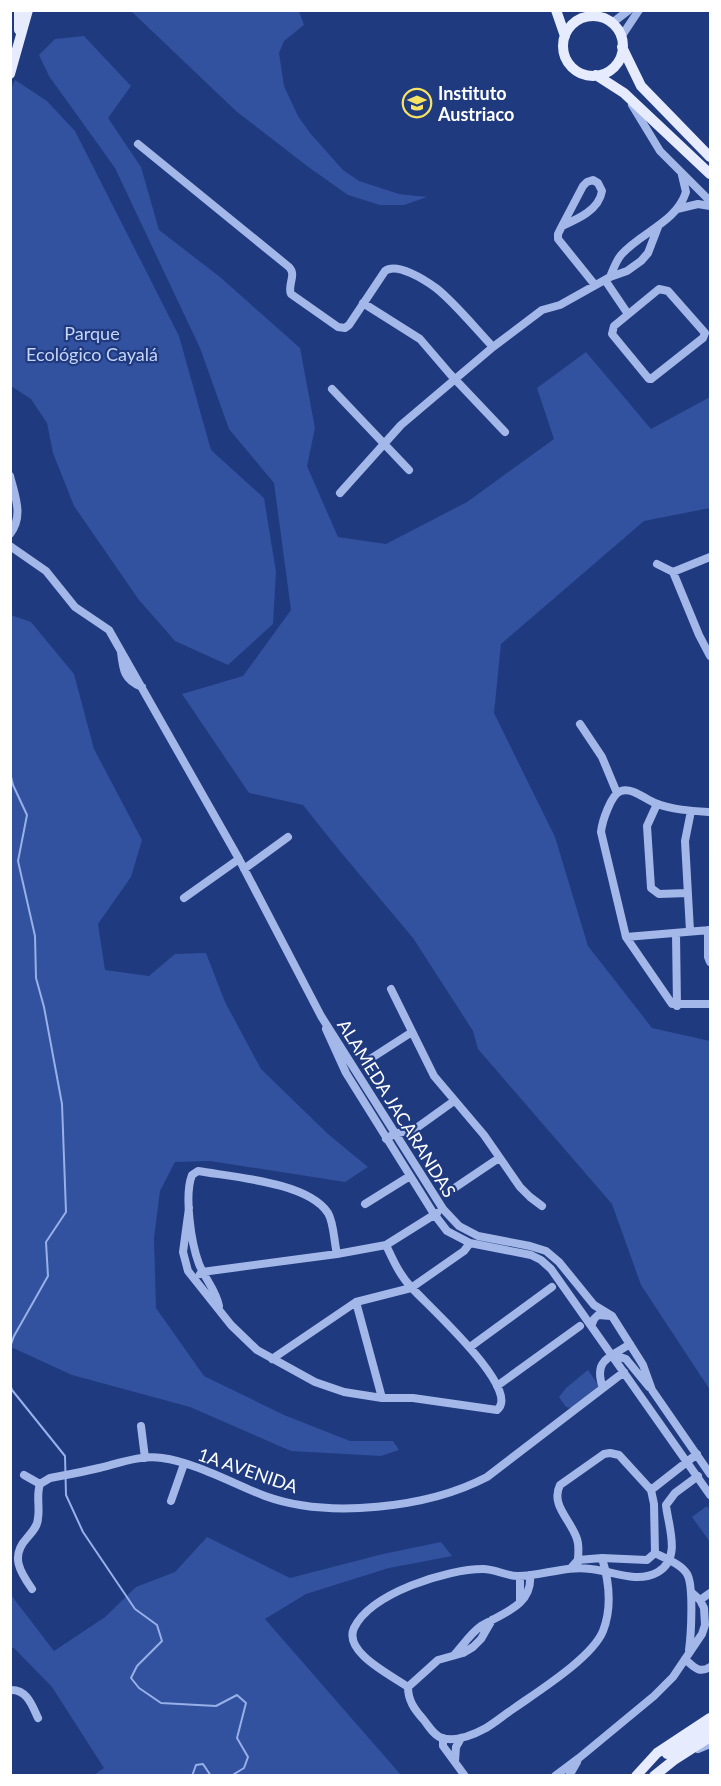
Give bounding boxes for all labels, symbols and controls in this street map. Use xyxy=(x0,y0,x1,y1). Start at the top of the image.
place label: Instituto Austriaco xyxy=(437,82,514,125)
school or university icon: Instituto Austriaco xyxy=(401,87,433,119)
park label: Parque Ecológico Cayalá xyxy=(26,322,158,365)
street label: ALAMEDA JACARANDAS xyxy=(333,1015,461,1201)
street label: 1A AVENIDA xyxy=(195,1443,302,1498)

